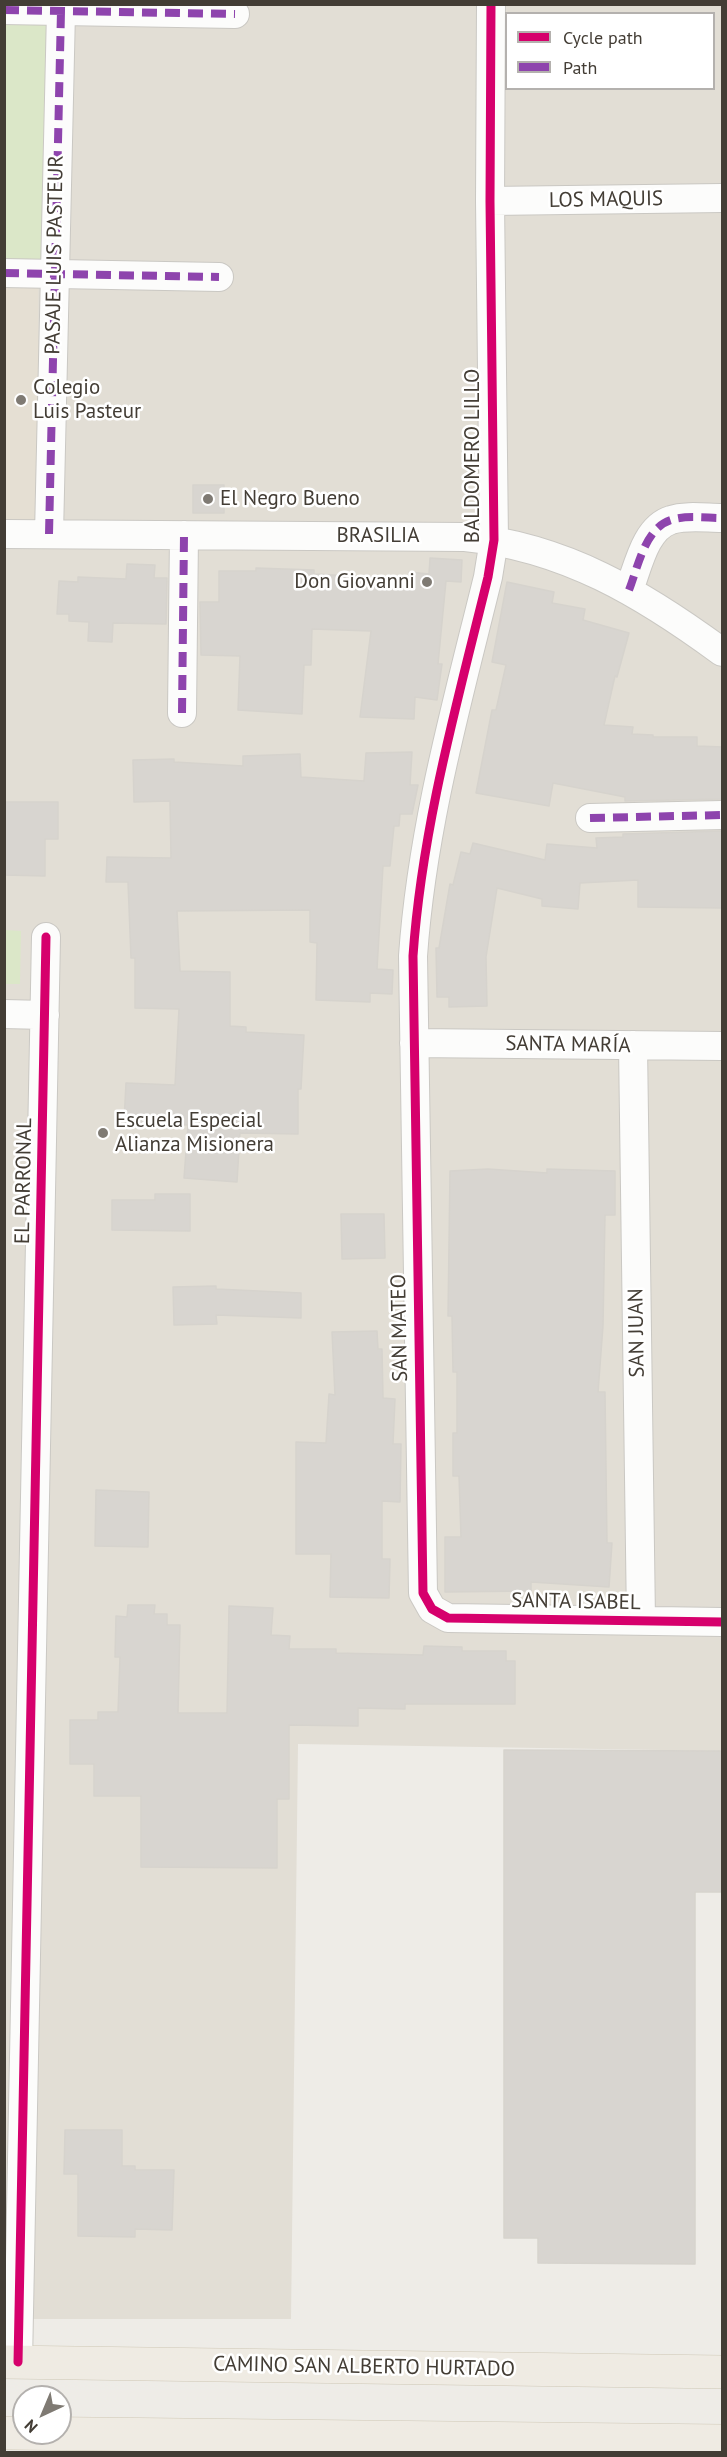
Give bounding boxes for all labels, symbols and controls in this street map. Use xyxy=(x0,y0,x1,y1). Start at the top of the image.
legend xyxy=(505,12,715,90)
text: Cycle path xyxy=(563,26,643,49)
text: Path xyxy=(563,56,597,79)
street label: PASAJE LUIS PASTEUR xyxy=(41,155,69,355)
street label: LOS MAQUIS xyxy=(549,186,663,214)
street label: BALDOMERO LILLO xyxy=(460,369,486,543)
place label: Colegio Luis Pasteur xyxy=(33,375,141,425)
marker: Colegio Luis Pasteur xyxy=(14,393,28,407)
place label: El Negro Bueno xyxy=(220,486,360,512)
marker: El Negro Bueno xyxy=(201,492,215,506)
street label: BRASILIA xyxy=(336,523,420,549)
place label: Don Giovanni xyxy=(294,569,415,595)
marker: Don Giovanni xyxy=(420,575,434,589)
street label: SANTA MARÍA xyxy=(505,1031,631,1059)
place label: Escuela Especial Alianza Misionera xyxy=(115,1108,274,1158)
street label: EL PARRONAL xyxy=(10,1118,38,1244)
marker: Escuela Especial Alianza Misionera xyxy=(96,1126,110,1140)
street label: SAN MATEO xyxy=(386,1274,414,1382)
street label: SAN JUAN xyxy=(624,1288,650,1378)
street label: SANTA ISABEL xyxy=(511,1588,641,1616)
street label: CAMINO SAN ALBERTO HURTADO xyxy=(213,2352,515,2382)
north arrow xyxy=(12,2385,72,2445)
text: N xyxy=(20,2416,42,2437)

